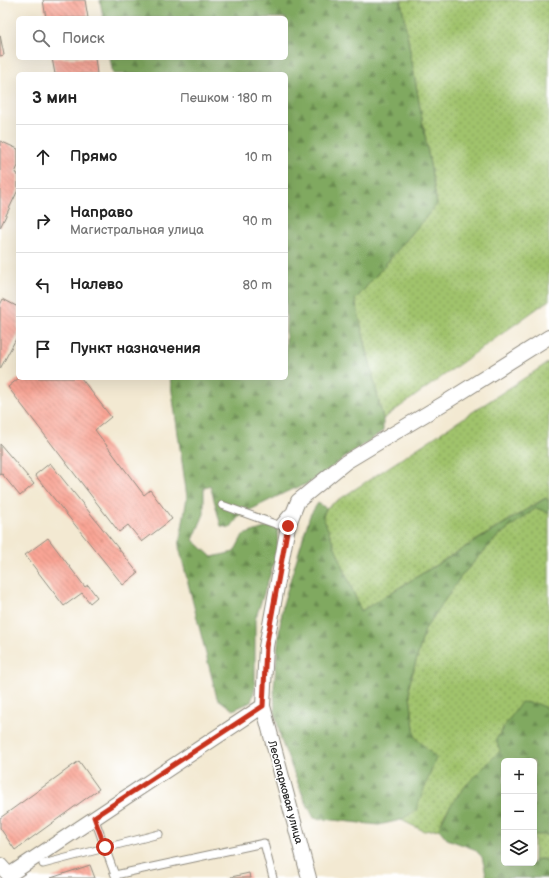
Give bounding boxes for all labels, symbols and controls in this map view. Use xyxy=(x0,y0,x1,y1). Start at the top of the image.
search box xyxy=(16,16,288,60)
icon: search xyxy=(30,27,52,49)
text: Поиск xyxy=(62,29,105,48)
text: 3 мин xyxy=(32,88,77,108)
text: Пешком · 180 m xyxy=(180,90,272,106)
icon: ahead xyxy=(32,146,54,168)
text: Прямо xyxy=(70,147,117,166)
text: 10 m xyxy=(245,149,272,165)
text: Направо xyxy=(70,203,133,222)
icon: right xyxy=(32,210,54,232)
text: 90 m xyxy=(243,213,272,229)
text: Магистральная улица xyxy=(70,222,204,238)
icon: left xyxy=(32,274,54,296)
text: Налево xyxy=(70,275,123,294)
text: 80 m xyxy=(243,277,272,293)
icon: arrive xyxy=(32,338,54,360)
text: Пункт назначения xyxy=(70,339,201,358)
route end xyxy=(279,517,297,535)
street label: Лесопарковая улица xyxy=(265,738,306,846)
map controls xyxy=(501,758,537,866)
button: + xyxy=(501,758,537,794)
button: − xyxy=(501,794,537,830)
button: layers xyxy=(501,830,537,866)
route start xyxy=(96,838,114,856)

